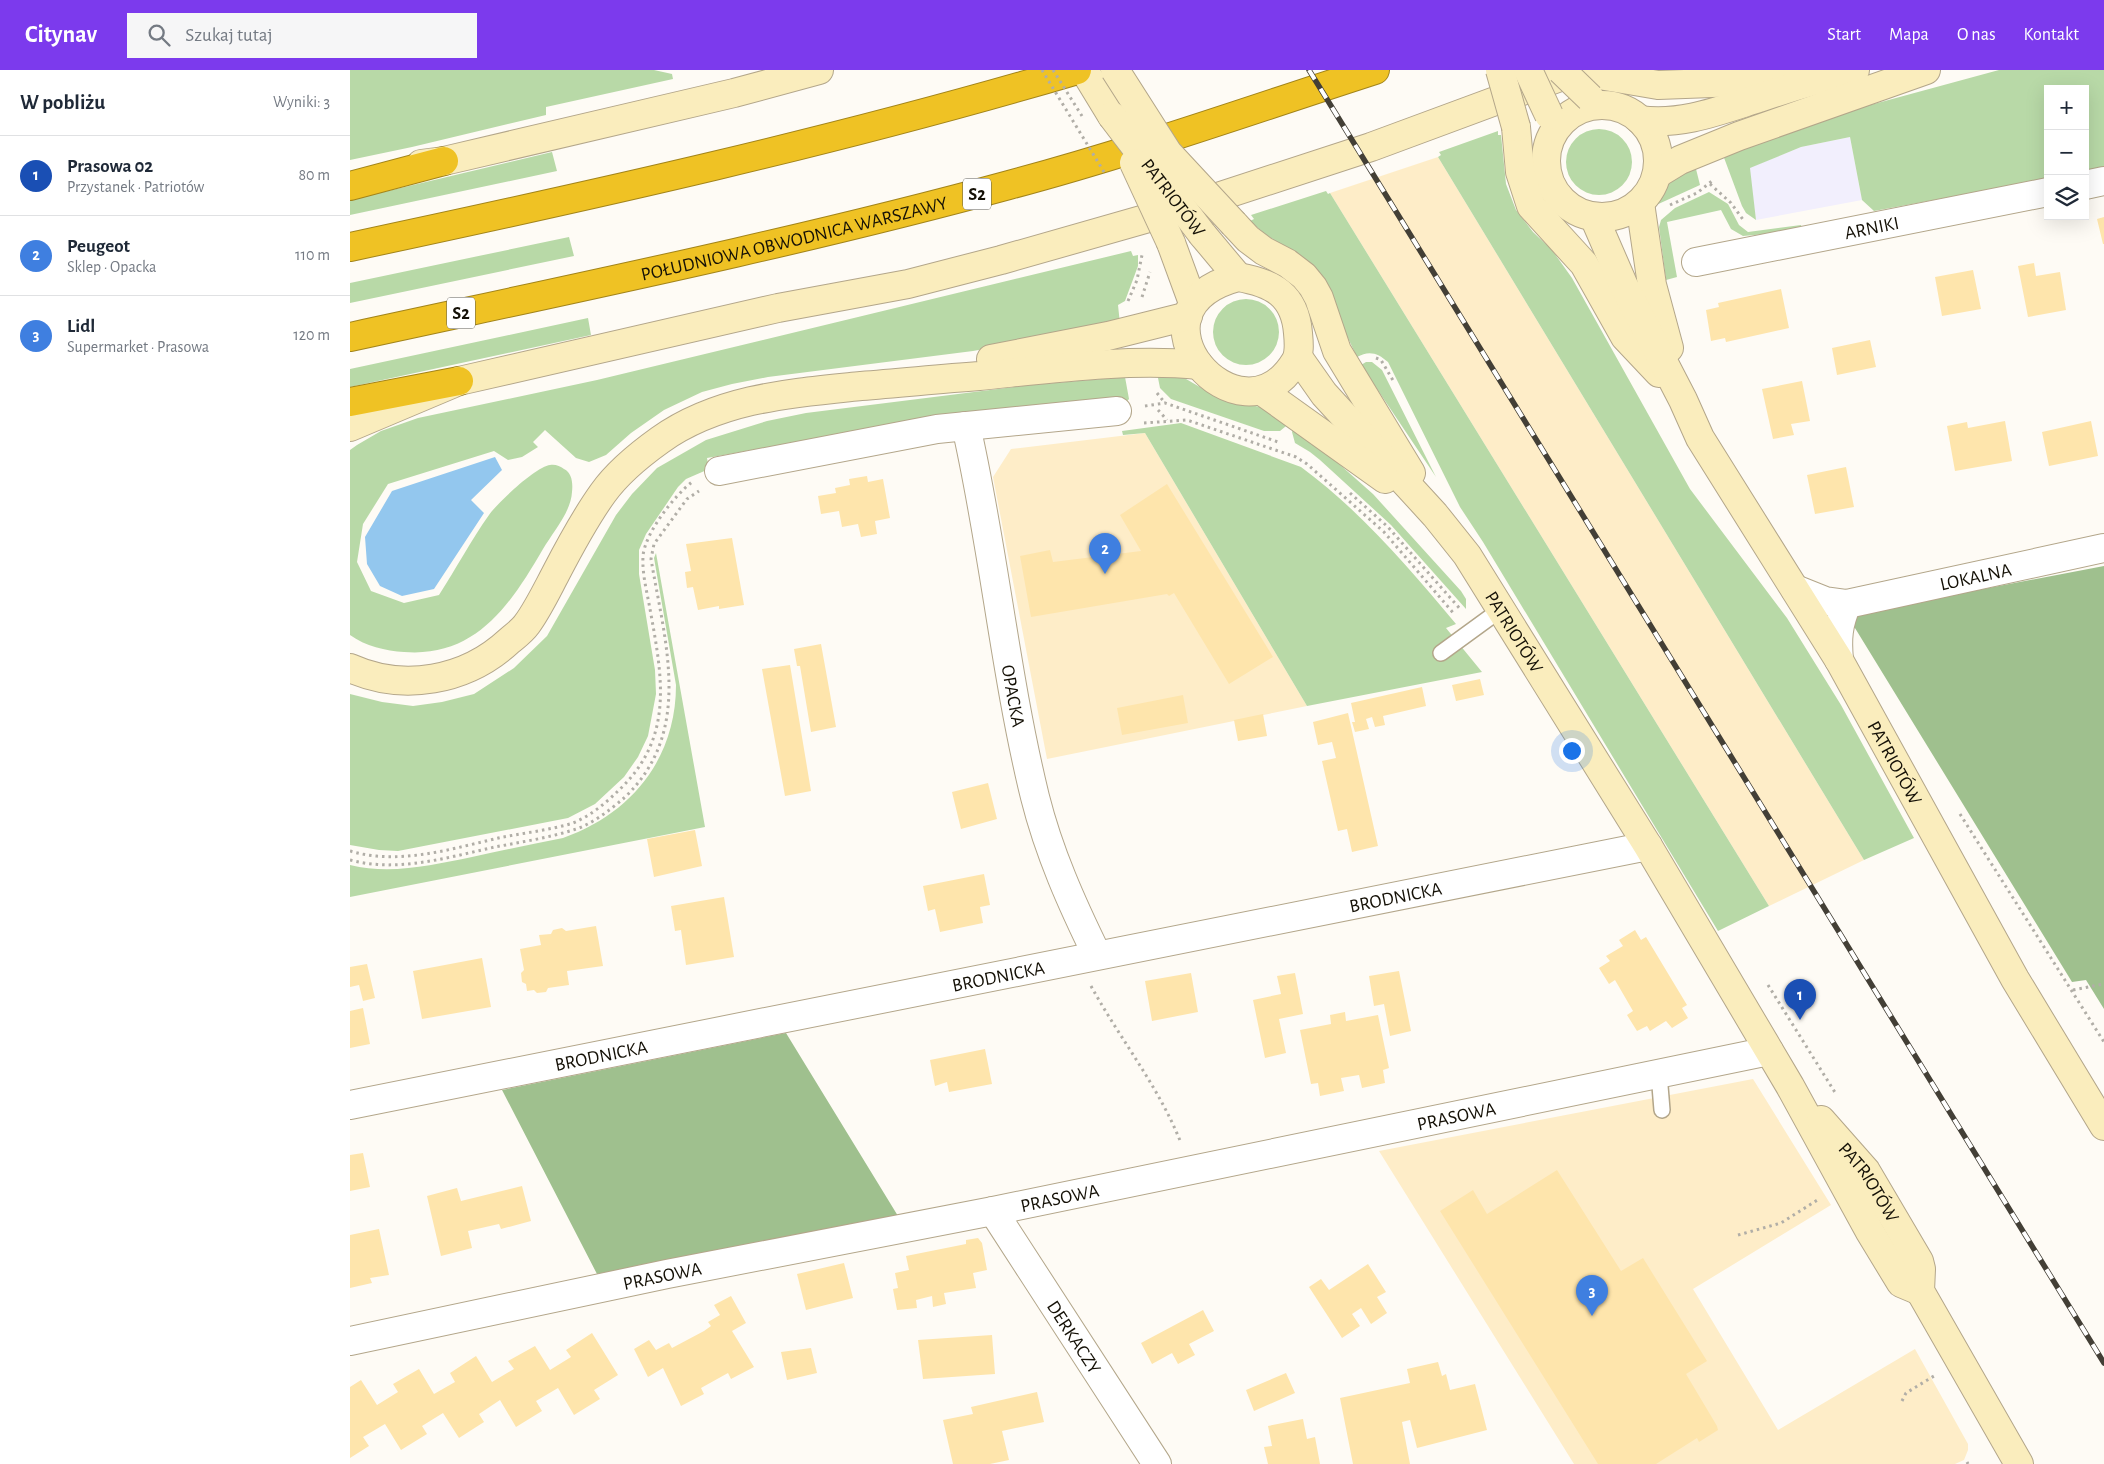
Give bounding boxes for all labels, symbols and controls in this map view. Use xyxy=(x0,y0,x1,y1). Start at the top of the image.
search box xyxy=(127,13,477,58)
icon: search xyxy=(145,21,173,49)
text: Citynav xyxy=(25,23,97,47)
text: Szukaj tutaj xyxy=(185,26,273,45)
text: Start xyxy=(1827,26,1861,44)
text: Mapa xyxy=(1889,26,1929,44)
text: O nas xyxy=(1957,26,1996,44)
text: Kontakt xyxy=(2024,26,2079,44)
map controls xyxy=(2044,85,2089,220)
button: + xyxy=(2044,85,2089,130)
text: W pobliżu xyxy=(20,92,105,113)
text: Wyniki: 3 xyxy=(273,94,330,110)
button: − xyxy=(2044,130,2089,175)
street label: PATRIOTÓW xyxy=(1137,156,1208,240)
text: Prasowa 02 xyxy=(67,157,153,176)
text: 1 xyxy=(33,167,39,183)
text: 80 m xyxy=(299,167,330,183)
button: layers xyxy=(2044,175,2089,220)
road number: S2 xyxy=(963,178,991,210)
text: Przystanek · Patriotów xyxy=(67,179,204,195)
street label: POŁUDNIOWA OBWODNICA WARSZAWY xyxy=(639,194,950,285)
street label: ARNIKI xyxy=(1843,214,1901,243)
text: Peugeot xyxy=(67,237,130,256)
text: 2 xyxy=(32,247,40,263)
text: 110 m xyxy=(295,247,330,263)
text: Sklep · Opacka xyxy=(67,259,156,275)
road number: S2 xyxy=(447,298,475,328)
text: Lidl xyxy=(67,317,95,336)
text: 3 xyxy=(33,327,39,343)
text: 120 m xyxy=(293,327,330,343)
text: Supermarket · Prasowa xyxy=(67,339,209,355)
pin: 2 xyxy=(1089,533,1121,574)
street label: LOKALNA xyxy=(1938,560,2013,594)
street label: PATRIOTÓW xyxy=(1481,588,1546,677)
street label: OPACKA xyxy=(998,663,1027,729)
street label: PATRIOTÓW xyxy=(1864,718,1925,808)
your location xyxy=(1559,738,1585,764)
street label: BRODNICKA xyxy=(1348,879,1444,916)
street label: BRODNICKA xyxy=(951,959,1046,996)
pin: 1 xyxy=(1784,979,1816,1020)
street label: BRODNICKA xyxy=(553,1038,649,1075)
street label: PRASOWA xyxy=(1416,1100,1497,1134)
street label: PATRIOTÓW xyxy=(1835,1139,1902,1226)
street label: PRASOWA xyxy=(1019,1181,1101,1216)
street label: PRASOWA xyxy=(621,1260,703,1294)
pin: 3 xyxy=(1576,1275,1608,1316)
street label: DERKACZY xyxy=(1043,1298,1104,1378)

